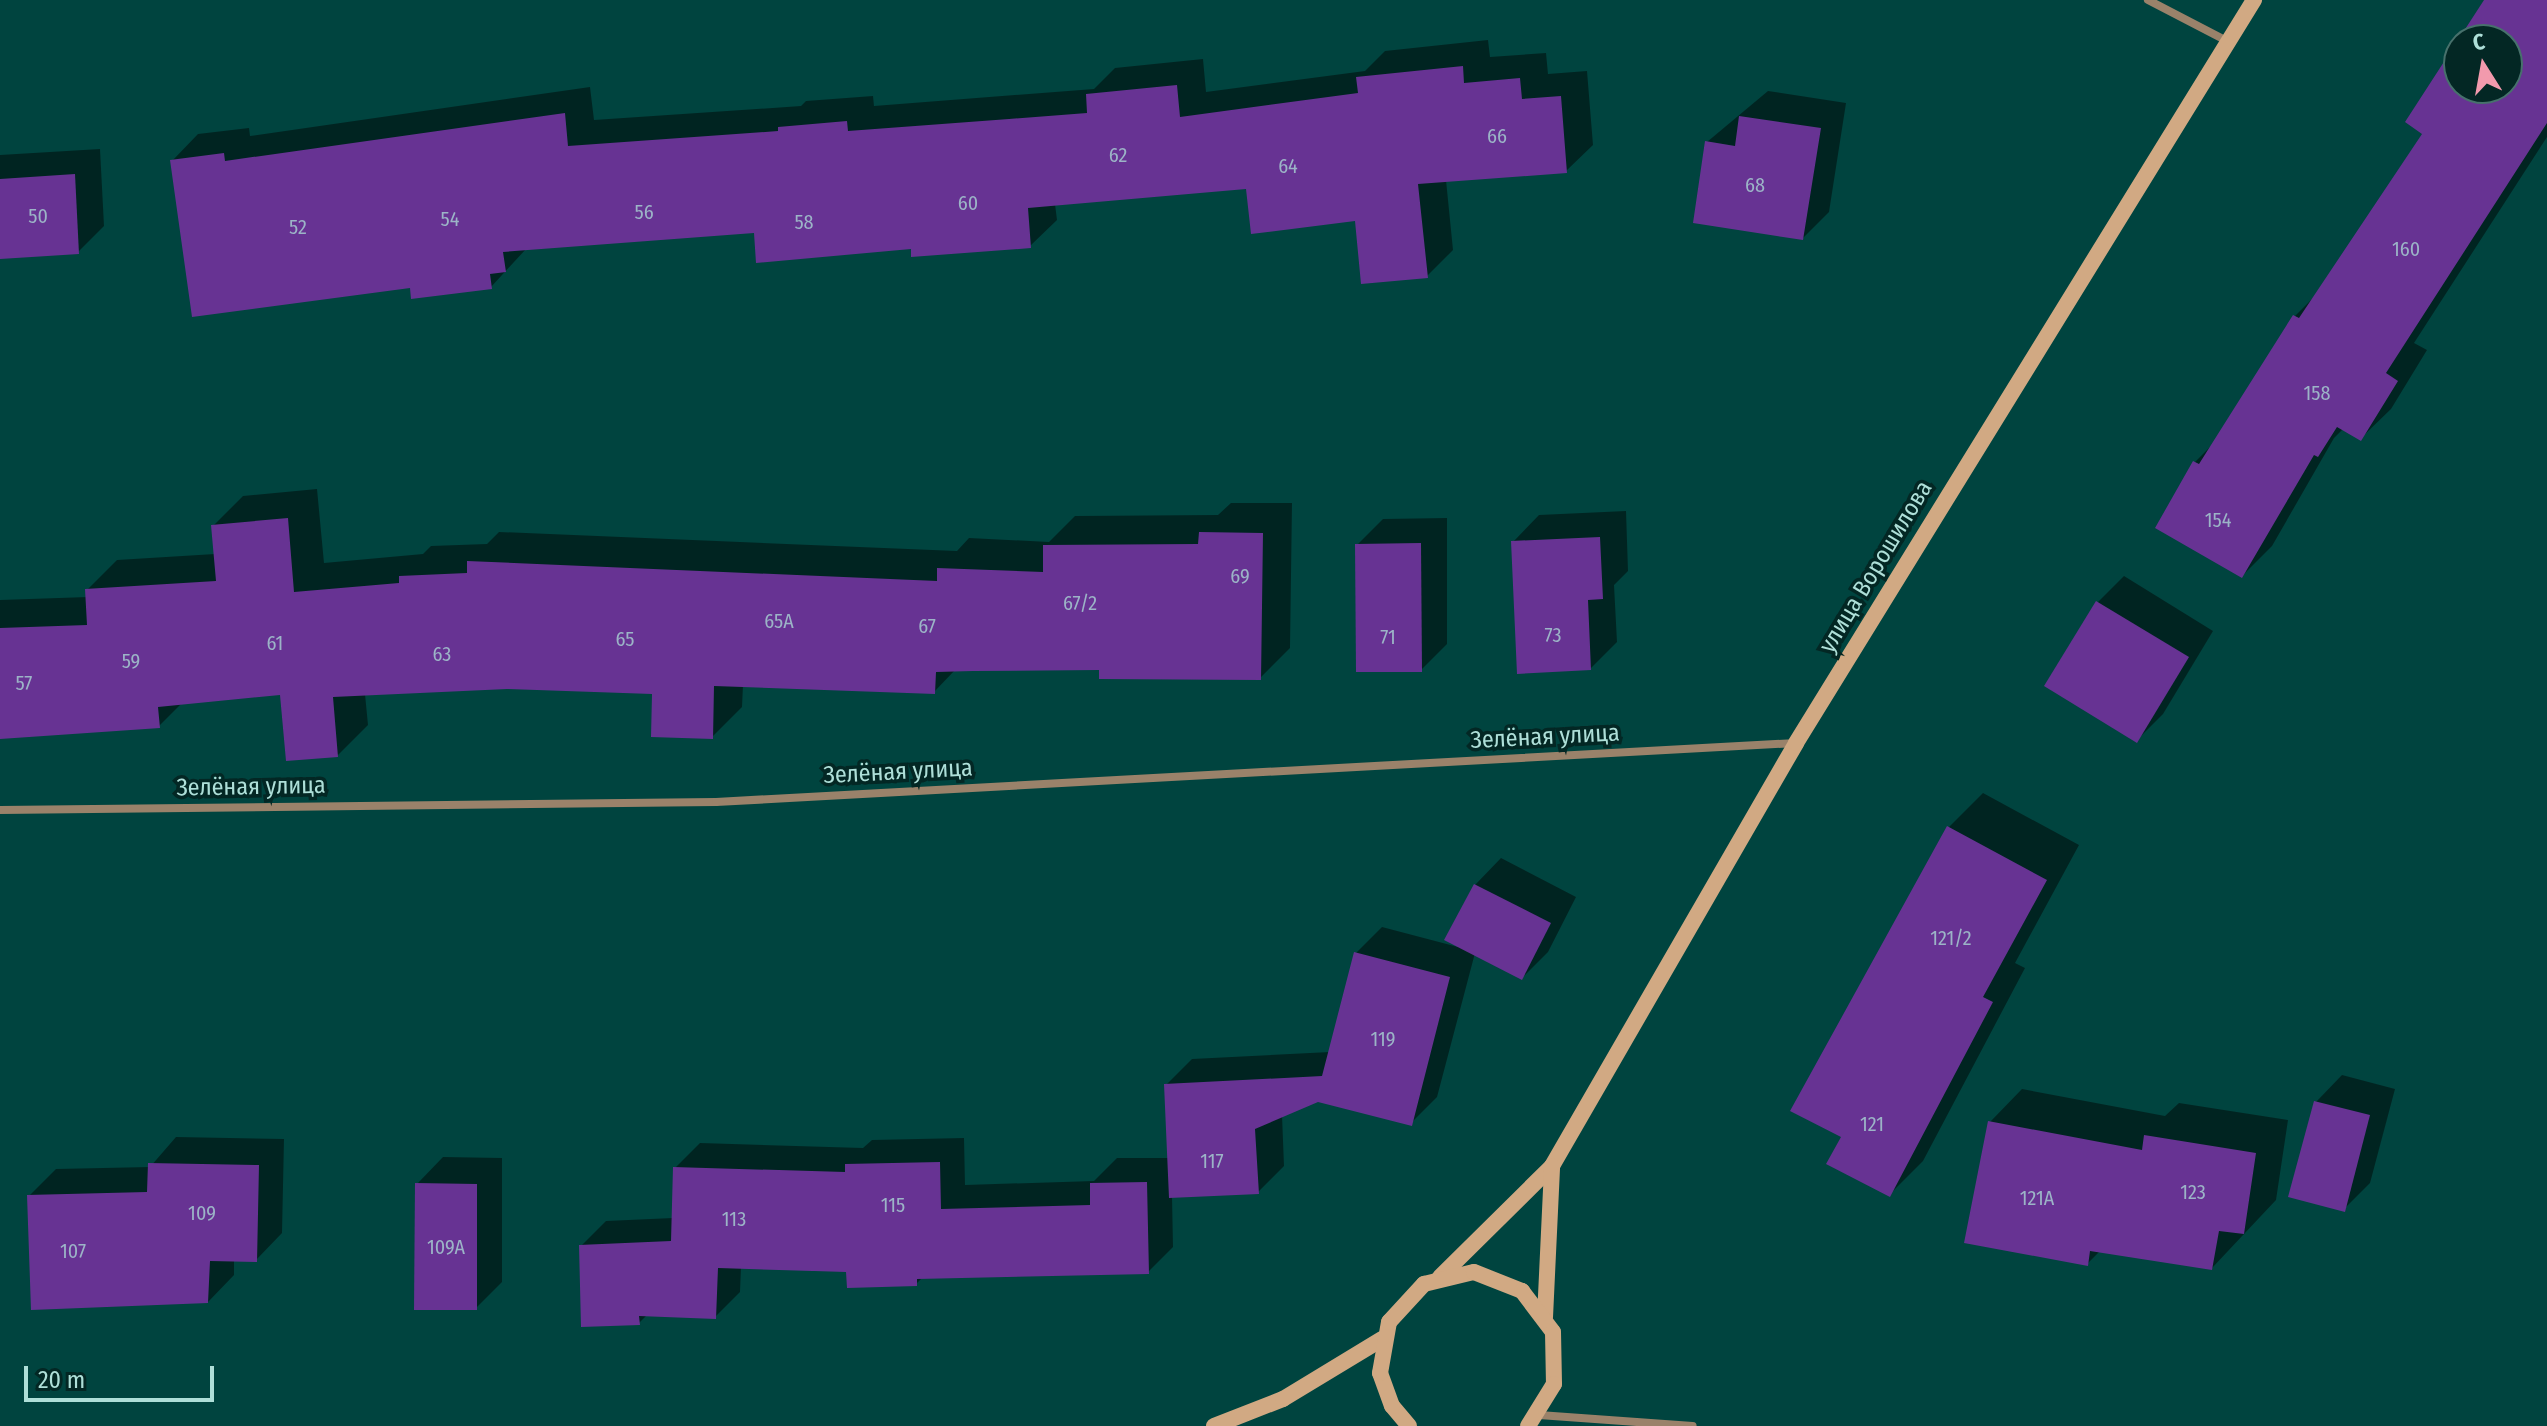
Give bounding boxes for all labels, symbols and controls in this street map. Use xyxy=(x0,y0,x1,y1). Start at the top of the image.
north arrow xyxy=(2443,24,2523,104)
text: С xyxy=(2470,28,2487,56)
house number: 66 xyxy=(1487,124,1507,148)
house number: 62 xyxy=(1109,143,1127,167)
house number: 64 xyxy=(1278,154,1298,178)
house number: 68 xyxy=(1745,173,1765,197)
house number: 60 xyxy=(958,191,978,215)
house number: 56 xyxy=(634,200,654,224)
house number: 50 xyxy=(28,204,48,228)
house number: 54 xyxy=(441,207,459,231)
house number: 58 xyxy=(794,210,814,234)
house number: 52 xyxy=(289,215,307,239)
house number: 160 xyxy=(2392,237,2420,261)
house number: 158 xyxy=(2304,381,2330,405)
street label: улица Ворошилова xyxy=(1813,476,1939,658)
house number: 154 xyxy=(2205,508,2231,532)
house number: 69 xyxy=(1230,564,1250,588)
house number: 67/2 xyxy=(1063,591,1097,615)
house number: 65А xyxy=(764,609,794,633)
house number: 67 xyxy=(918,614,936,638)
house number: 73 xyxy=(1545,623,1561,647)
house number: 71 xyxy=(1380,625,1396,649)
house number: 65 xyxy=(616,627,634,651)
house number: 61 xyxy=(267,631,283,655)
house number: 63 xyxy=(433,642,451,666)
house number: 59 xyxy=(122,649,140,673)
house number: 57 xyxy=(16,671,32,695)
street label: Зелёная улица xyxy=(1470,719,1620,755)
street label: Зелёная улица xyxy=(823,754,973,790)
street label: Зелёная улица xyxy=(176,771,326,803)
house number: 121/2 xyxy=(1930,926,1972,950)
house number: 119 xyxy=(1370,1027,1396,1051)
house number: 121 xyxy=(1860,1112,1884,1136)
house number: 117 xyxy=(1200,1149,1224,1173)
house number: 123 xyxy=(2180,1180,2206,1204)
house number: 121А xyxy=(2020,1186,2054,1210)
house number: 115 xyxy=(881,1193,905,1217)
house number: 109 xyxy=(188,1201,216,1225)
house number: 113 xyxy=(722,1207,746,1231)
house number: 109А xyxy=(427,1235,465,1259)
house number: 107 xyxy=(60,1239,86,1263)
scale bar xyxy=(28,1350,218,1400)
text: 20 m xyxy=(38,1366,85,1394)

